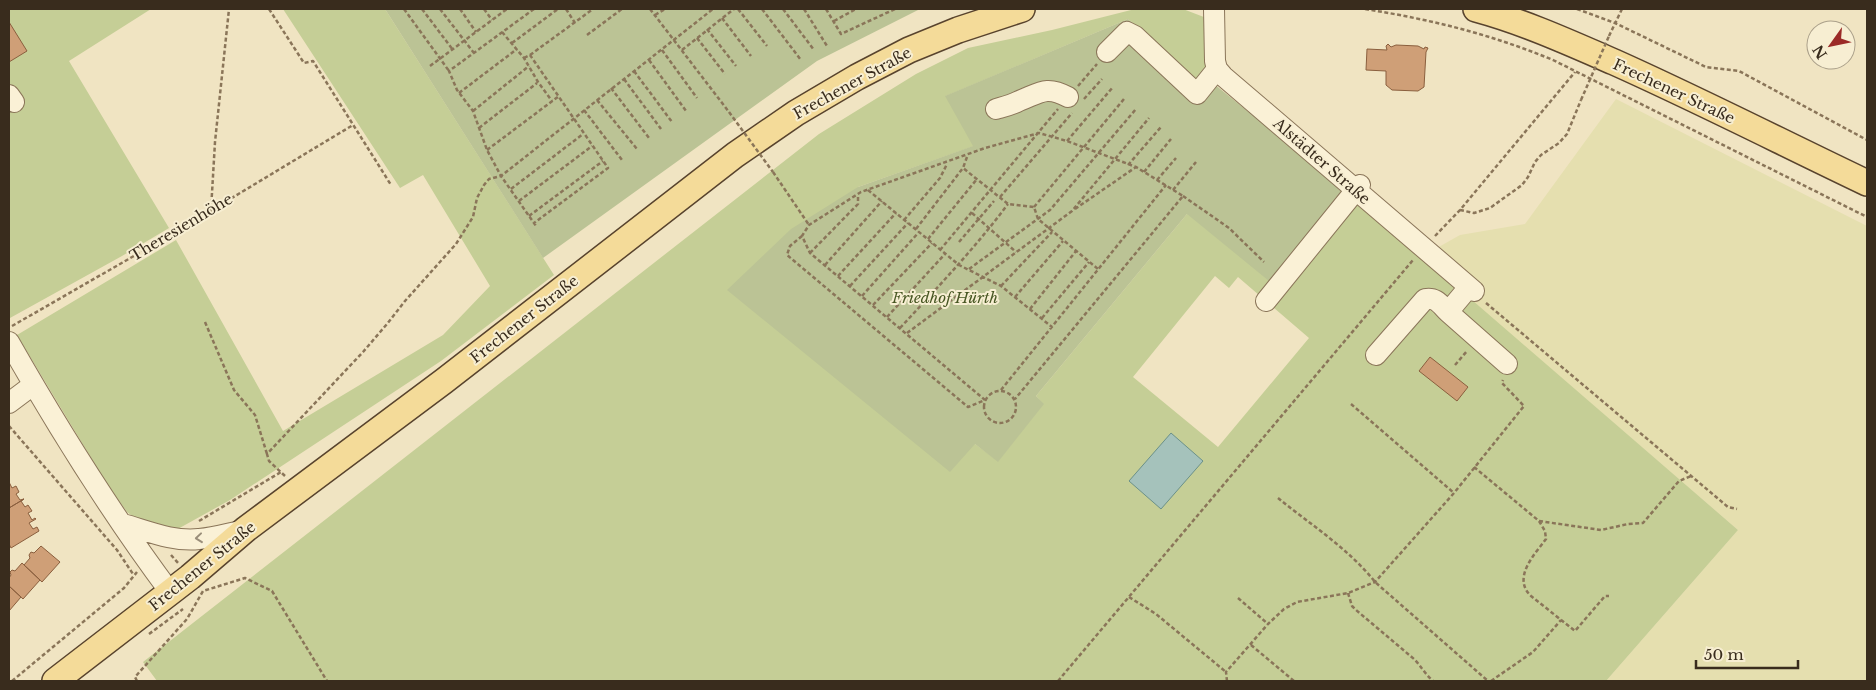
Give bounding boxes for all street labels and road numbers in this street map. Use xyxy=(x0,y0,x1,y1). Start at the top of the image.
street label: Frechener Straße xyxy=(790,43,914,123)
street label: Frechener Straße xyxy=(1610,54,1738,128)
street label: Alstädter Straße xyxy=(1269,113,1374,208)
street label: Theresienhöhe xyxy=(126,189,236,265)
street label: Frechener Straße xyxy=(466,271,582,367)
street label: Frechener Straße xyxy=(145,517,259,615)

